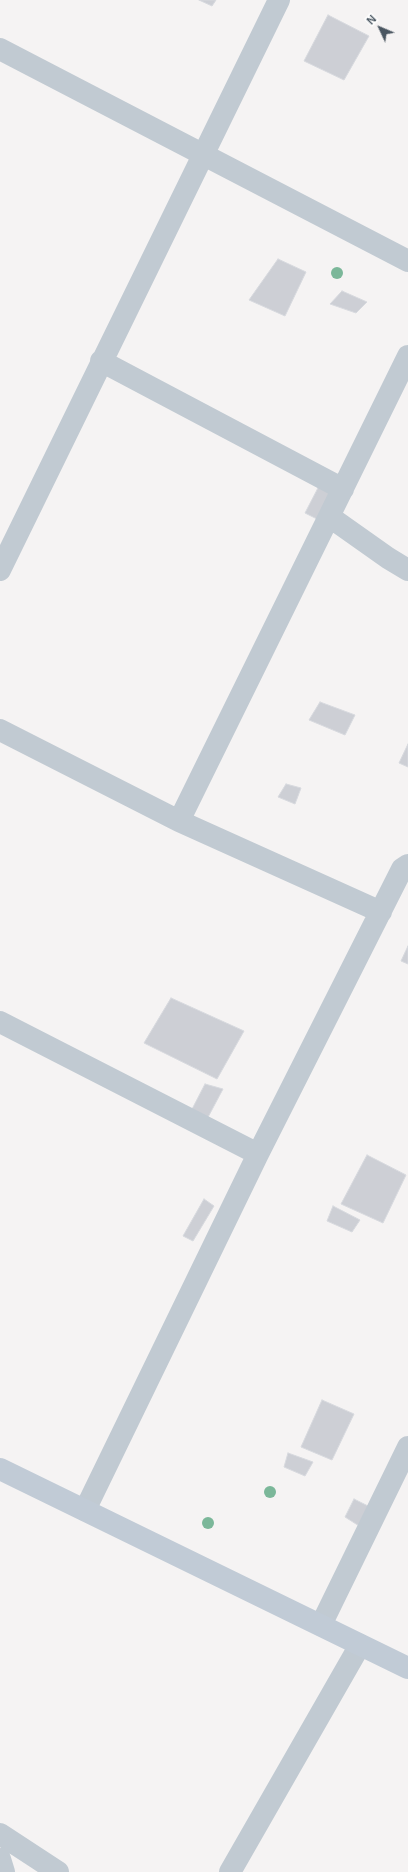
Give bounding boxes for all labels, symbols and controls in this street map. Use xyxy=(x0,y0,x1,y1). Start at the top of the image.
north arrow xyxy=(360,8,400,48)
text: N xyxy=(364,13,378,27)

